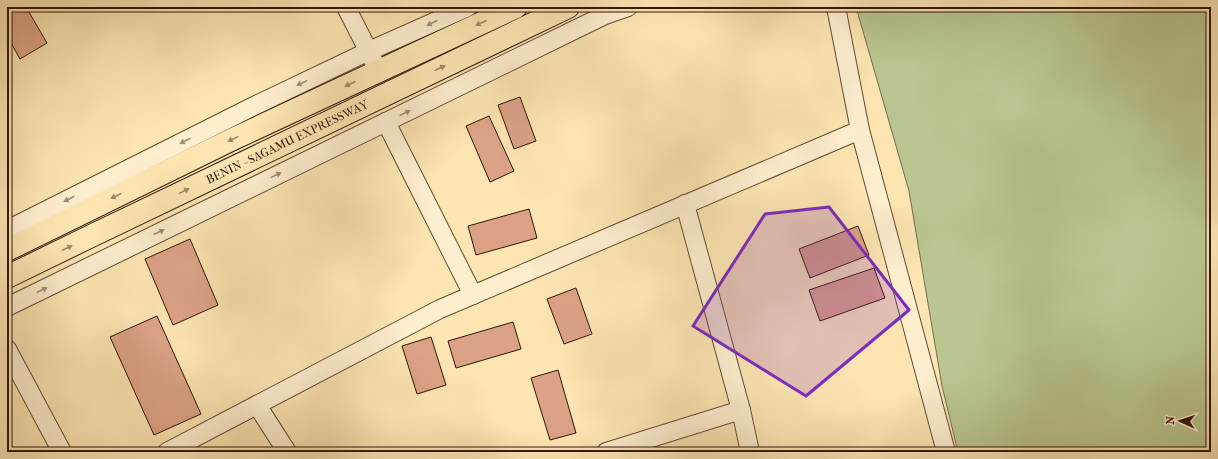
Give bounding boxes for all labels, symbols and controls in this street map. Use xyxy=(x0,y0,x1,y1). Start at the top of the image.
one-way arrow xyxy=(427,20,438,26)
one-way arrow xyxy=(475,20,487,26)
one-way arrow xyxy=(434,65,446,71)
one-way arrow xyxy=(296,80,307,86)
one-way arrow xyxy=(345,81,356,87)
street label: BENIN - SAGAMU EXPRESSWAY xyxy=(204,97,371,187)
one-way arrow xyxy=(399,109,411,116)
one-way arrow xyxy=(227,136,238,142)
one-way arrow xyxy=(179,138,191,144)
one-way arrow xyxy=(270,172,281,178)
one-way arrow xyxy=(178,188,190,194)
one-way arrow xyxy=(110,193,122,200)
one-way arrow xyxy=(63,196,75,202)
one-way arrow xyxy=(153,229,164,235)
one-way arrow xyxy=(61,244,73,251)
one-way arrow xyxy=(36,287,48,293)
north arrow xyxy=(1160,401,1200,441)
text: N xyxy=(1164,415,1177,425)

